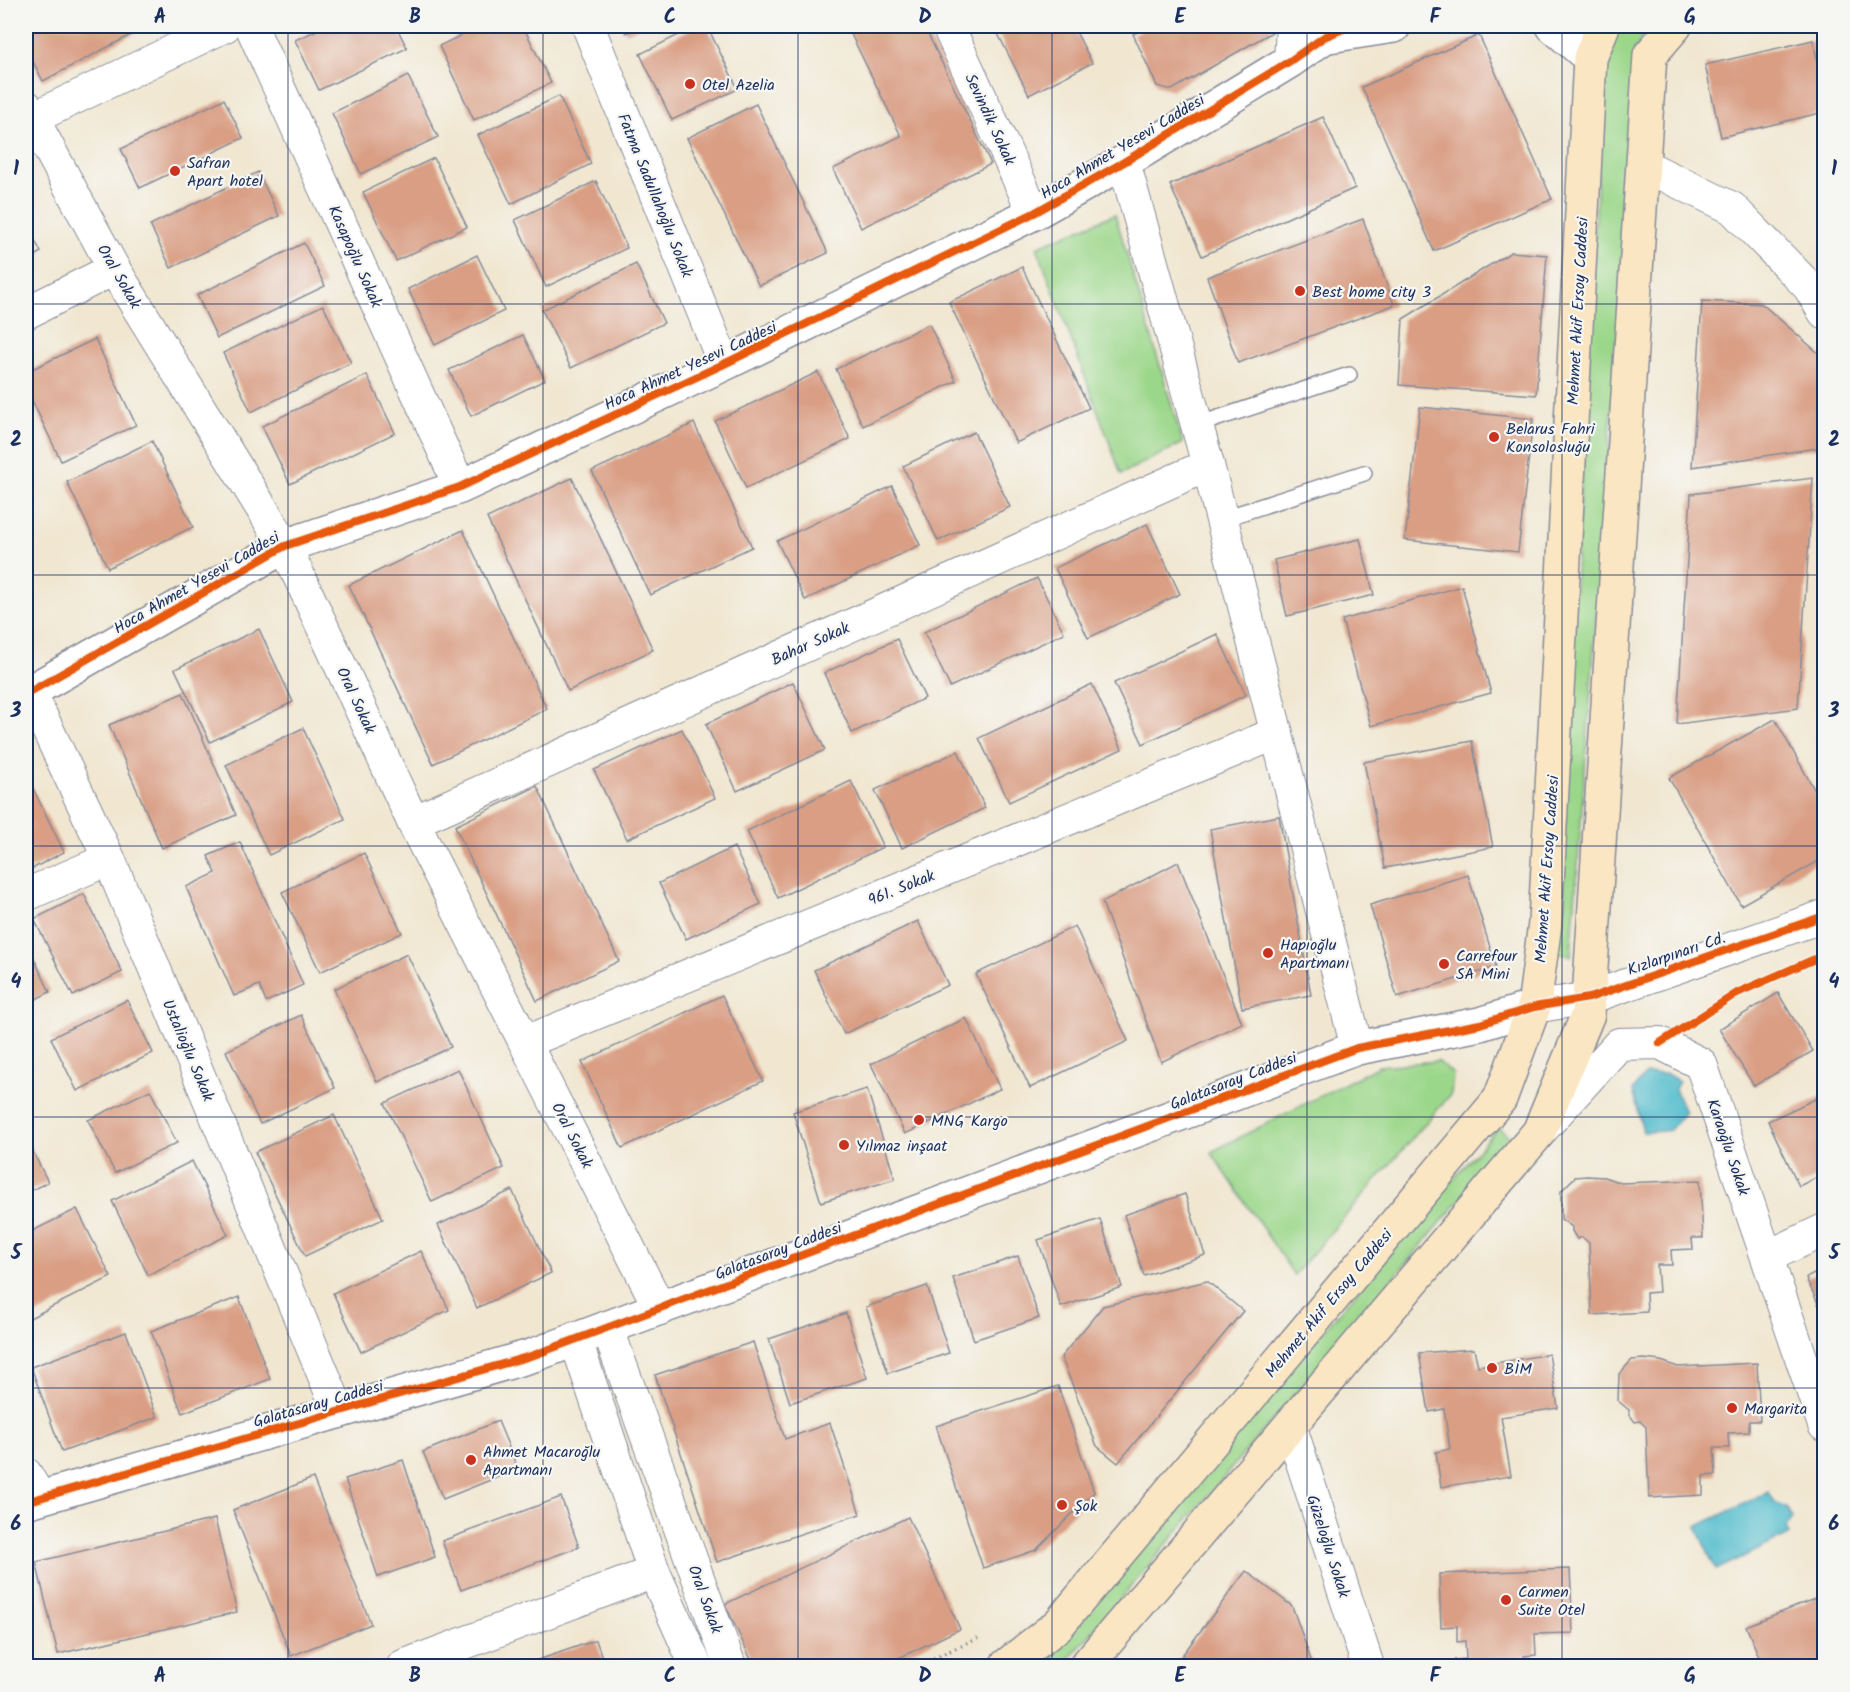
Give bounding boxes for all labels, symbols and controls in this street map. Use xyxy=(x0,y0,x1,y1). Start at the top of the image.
text: A xyxy=(154,2,166,34)
text: B xyxy=(409,2,421,34)
text: C xyxy=(664,2,676,34)
text: D xyxy=(918,2,932,34)
text: E xyxy=(1174,2,1186,34)
text: F xyxy=(1430,2,1442,34)
text: G xyxy=(1684,2,1696,34)
street label: Sevindik Sokak xyxy=(957,70,1022,170)
place label: Otel Azelia xyxy=(702,73,775,98)
marker: Otel Azelia xyxy=(683,77,697,91)
street label: Hoca Ahmet Yesevi Caddesi xyxy=(1036,88,1211,206)
street label: Fatma Sadullahoğlu Sokak xyxy=(610,110,699,282)
place label: Safran Apart hotel xyxy=(187,151,263,194)
text: 1 xyxy=(13,154,19,186)
text: 1 xyxy=(1831,154,1837,186)
marker: Safran Apart hotel xyxy=(168,164,182,178)
street label: Kasapoğlu Sokak xyxy=(321,201,389,312)
street label: Mehmet Akif Ersoy Caddesi xyxy=(1561,215,1596,406)
street label: Oral Sokak xyxy=(90,240,148,314)
place label: Best home city 3 xyxy=(1312,280,1431,305)
marker: Best home city 3 xyxy=(1293,284,1307,298)
street label: Hoca Ahmet Yesevi Caddesi xyxy=(600,315,782,417)
place label: Belarus Fahri Konsolosluğu xyxy=(1506,417,1596,460)
text: 2 xyxy=(10,425,22,457)
text: 2 xyxy=(1828,425,1840,457)
marker: Belarus Fahri Konsolosluğu xyxy=(1487,430,1501,444)
street label: Hoca Ahmet Yesevi Caddesi xyxy=(109,525,285,641)
street label: Bahar Sokak xyxy=(767,616,854,673)
street label: Oral Sokak xyxy=(329,663,382,739)
text: 3 xyxy=(10,696,22,728)
text: 3 xyxy=(1828,696,1840,728)
street label: Mehmet Akif Ersoy Caddesi xyxy=(1528,773,1567,964)
street label: 961. Sokak xyxy=(864,863,939,913)
street label: Kızlarpınarı Cd. xyxy=(1624,926,1729,983)
place label: Hapıoğlu Apartmanı xyxy=(1280,933,1349,976)
place label: Carrefour SA Mini xyxy=(1456,944,1519,987)
marker: Hapıoğlu Apartmanı xyxy=(1261,946,1275,960)
marker: Carrefour SA Mini xyxy=(1437,957,1451,971)
text: 4 xyxy=(11,967,22,999)
text: 4 xyxy=(1829,967,1840,999)
street label: Ustalioğlu Sokak xyxy=(155,996,221,1106)
street label: Galatasaray Caddesi xyxy=(1166,1045,1302,1117)
street label: Karaoğlu Sokak xyxy=(1699,1096,1756,1200)
street label: Oral Sokak xyxy=(544,1098,599,1174)
place label: MNG Kargo xyxy=(931,1109,1008,1134)
marker: MNG Kargo xyxy=(912,1113,926,1127)
place label: Yılmaz inşaat xyxy=(856,1134,948,1159)
marker: Yılmaz inşaat xyxy=(837,1138,851,1152)
street label: Galatasaray Caddesi xyxy=(711,1215,847,1287)
street label: Mehmet Akif Ersoy Caddesi xyxy=(1259,1223,1400,1384)
text: 5 xyxy=(10,1238,23,1270)
text: 5 xyxy=(1828,1238,1841,1270)
place label: BİM xyxy=(1504,1357,1532,1382)
marker: BİM xyxy=(1485,1361,1499,1375)
street label: Galatasaray Caddesi xyxy=(250,1374,388,1435)
place label: Margarita xyxy=(1744,1397,1807,1422)
marker: Margarita xyxy=(1725,1401,1739,1415)
place label: Ahmet Macaroğlu Apartmanı xyxy=(483,1440,601,1483)
marker: Ahmet Macaroğlu Apartmanı xyxy=(464,1453,478,1467)
street label: Güzeloğlu Sokak xyxy=(1299,1492,1356,1602)
place label: Şok xyxy=(1074,1494,1098,1519)
marker: Şok xyxy=(1055,1498,1069,1512)
text: 6 xyxy=(11,1509,22,1541)
text: 6 xyxy=(1829,1509,1840,1541)
street label: Oral Sokak xyxy=(681,1562,729,1638)
place label: Carmen Suite Otel xyxy=(1518,1580,1585,1623)
marker: Carmen Suite Otel xyxy=(1499,1593,1513,1607)
text: A xyxy=(154,1661,166,1692)
text: B xyxy=(409,1661,421,1692)
text: C xyxy=(664,1661,676,1692)
text: D xyxy=(918,1661,932,1692)
text: E xyxy=(1174,1661,1186,1692)
text: F xyxy=(1430,1661,1442,1692)
text: G xyxy=(1684,1661,1696,1692)

